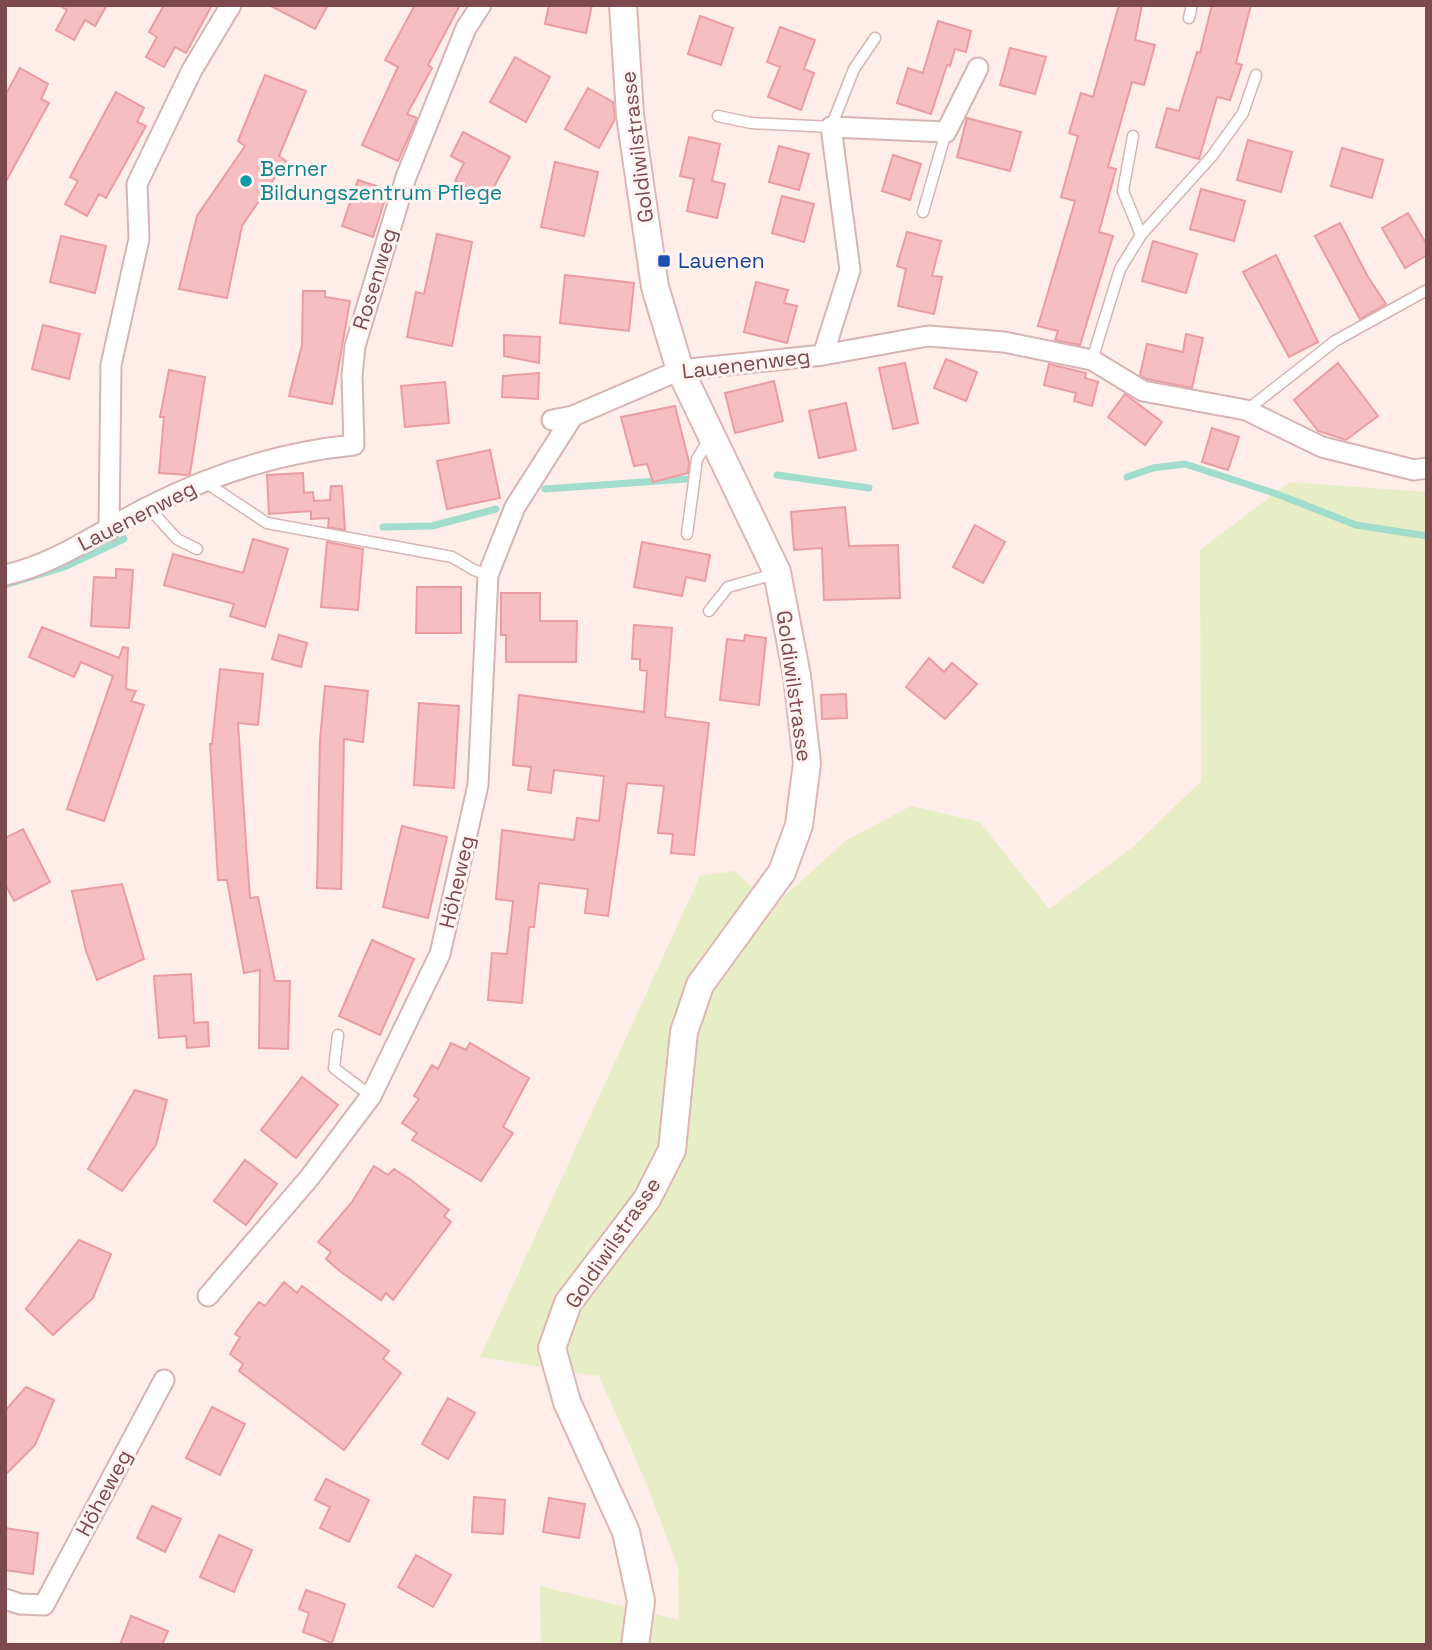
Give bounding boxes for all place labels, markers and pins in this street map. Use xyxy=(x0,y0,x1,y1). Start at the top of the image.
place label: Berner Bildungszentrum Pflege xyxy=(260,155,502,206)
marker: Berner Bildungszentrum Pflege xyxy=(238,173,254,189)
place label: Lauenen xyxy=(678,247,765,274)
marker: Lauenen xyxy=(656,253,672,269)

